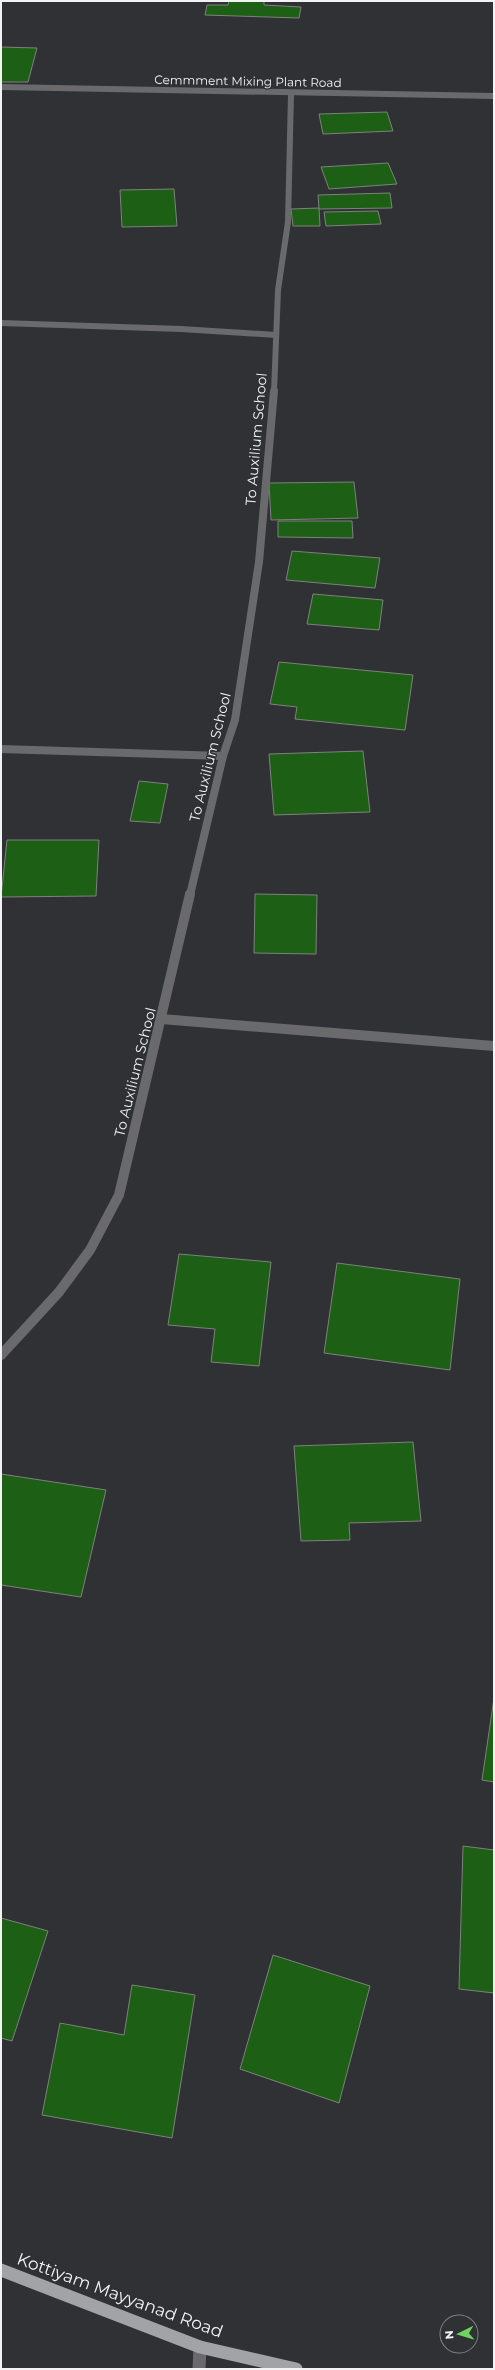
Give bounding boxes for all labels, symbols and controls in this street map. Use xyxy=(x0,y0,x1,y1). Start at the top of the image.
street label: Cemmment Mixing Plant Road xyxy=(154,72,342,90)
street label: To Auxilium School xyxy=(241,372,271,506)
street label: To Auxilium School xyxy=(185,690,235,824)
street label: To Auxilium School xyxy=(110,1005,160,1139)
street label: Kottiyam Mayyanad Road xyxy=(14,2248,226,2342)
north arrow xyxy=(439,2314,479,2354)
text: N xyxy=(442,2330,456,2340)

